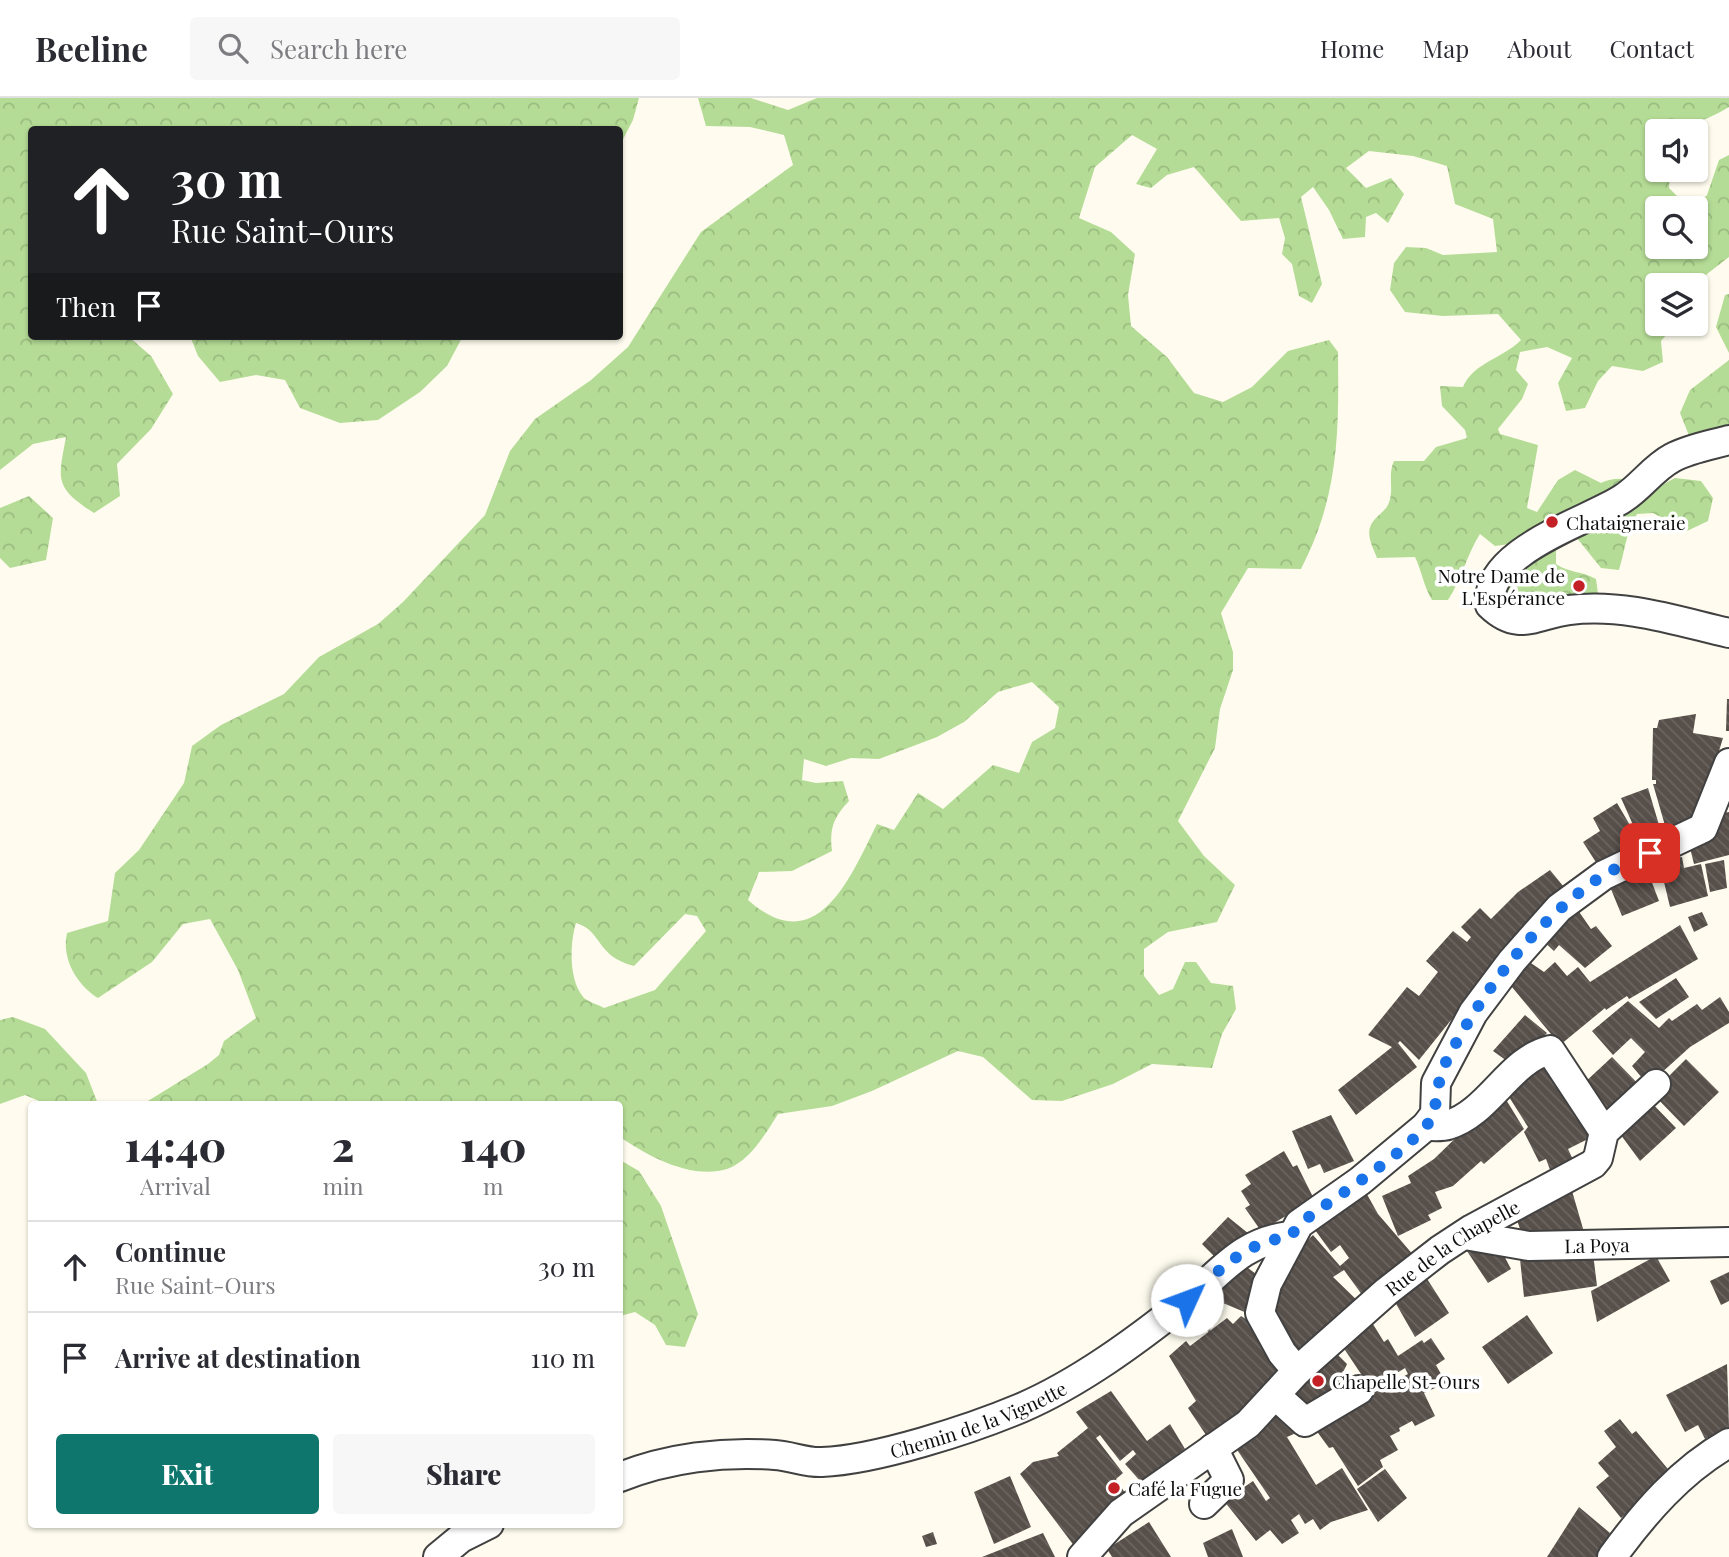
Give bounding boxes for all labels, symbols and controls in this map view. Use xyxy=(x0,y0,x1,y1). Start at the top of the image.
search box xyxy=(190,17,680,80)
text: Beeline xyxy=(35,26,148,70)
icon: search xyxy=(214,29,252,67)
text: Search here xyxy=(270,31,407,66)
text: Home xyxy=(1320,32,1384,64)
text: Map xyxy=(1422,32,1469,64)
text: About xyxy=(1507,32,1571,64)
text: Contact xyxy=(1609,32,1694,64)
map controls xyxy=(1645,119,1708,336)
button: sound xyxy=(1645,119,1708,182)
text: 30 m xyxy=(171,145,282,210)
icon: ahead xyxy=(56,154,147,245)
button: search xyxy=(1645,196,1708,259)
text: Rue Saint-Ours xyxy=(171,208,394,251)
button: layers xyxy=(1645,273,1708,336)
icon: arrive xyxy=(130,287,168,325)
text: Then xyxy=(56,289,116,324)
place label: Chataigneraie xyxy=(1566,509,1686,535)
marker: Chataigneraie xyxy=(1544,514,1560,530)
place label: Notre Dame de L'Espérance xyxy=(1437,562,1565,610)
marker: Notre Dame de L'Espérance xyxy=(1571,578,1587,594)
pin xyxy=(1620,823,1680,883)
icon: arrive xyxy=(1631,834,1669,872)
text: 14:40 xyxy=(124,1117,226,1173)
text: 2 xyxy=(332,1117,354,1173)
text: 140 xyxy=(460,1117,527,1173)
text: Arrival xyxy=(140,1170,211,1201)
text: min xyxy=(323,1170,364,1201)
text: m xyxy=(483,1170,503,1201)
street label: Rue de la Chapelle xyxy=(1379,1193,1524,1301)
street label: La Poya xyxy=(1564,1231,1630,1258)
text: Continue xyxy=(115,1234,226,1269)
icon: ahead xyxy=(56,1248,94,1286)
text: 30 m xyxy=(538,1249,595,1284)
position arrow xyxy=(1150,1263,1224,1337)
text: Rue Saint-Ours xyxy=(115,1269,276,1300)
icon: arrive xyxy=(56,1339,94,1377)
text: Arrive at destination xyxy=(115,1340,361,1375)
text: 110 m xyxy=(531,1340,595,1375)
place label: Chapelle St-Ours xyxy=(1332,1368,1480,1394)
marker: Chapelle St-Ours xyxy=(1310,1373,1326,1389)
street label: Chemin de la Vignette xyxy=(887,1375,1071,1463)
button: Exit xyxy=(56,1434,319,1514)
button: Share xyxy=(333,1434,595,1514)
place label: Café la Fugue xyxy=(1128,1475,1242,1501)
marker: Café la Fugue xyxy=(1106,1480,1122,1496)

